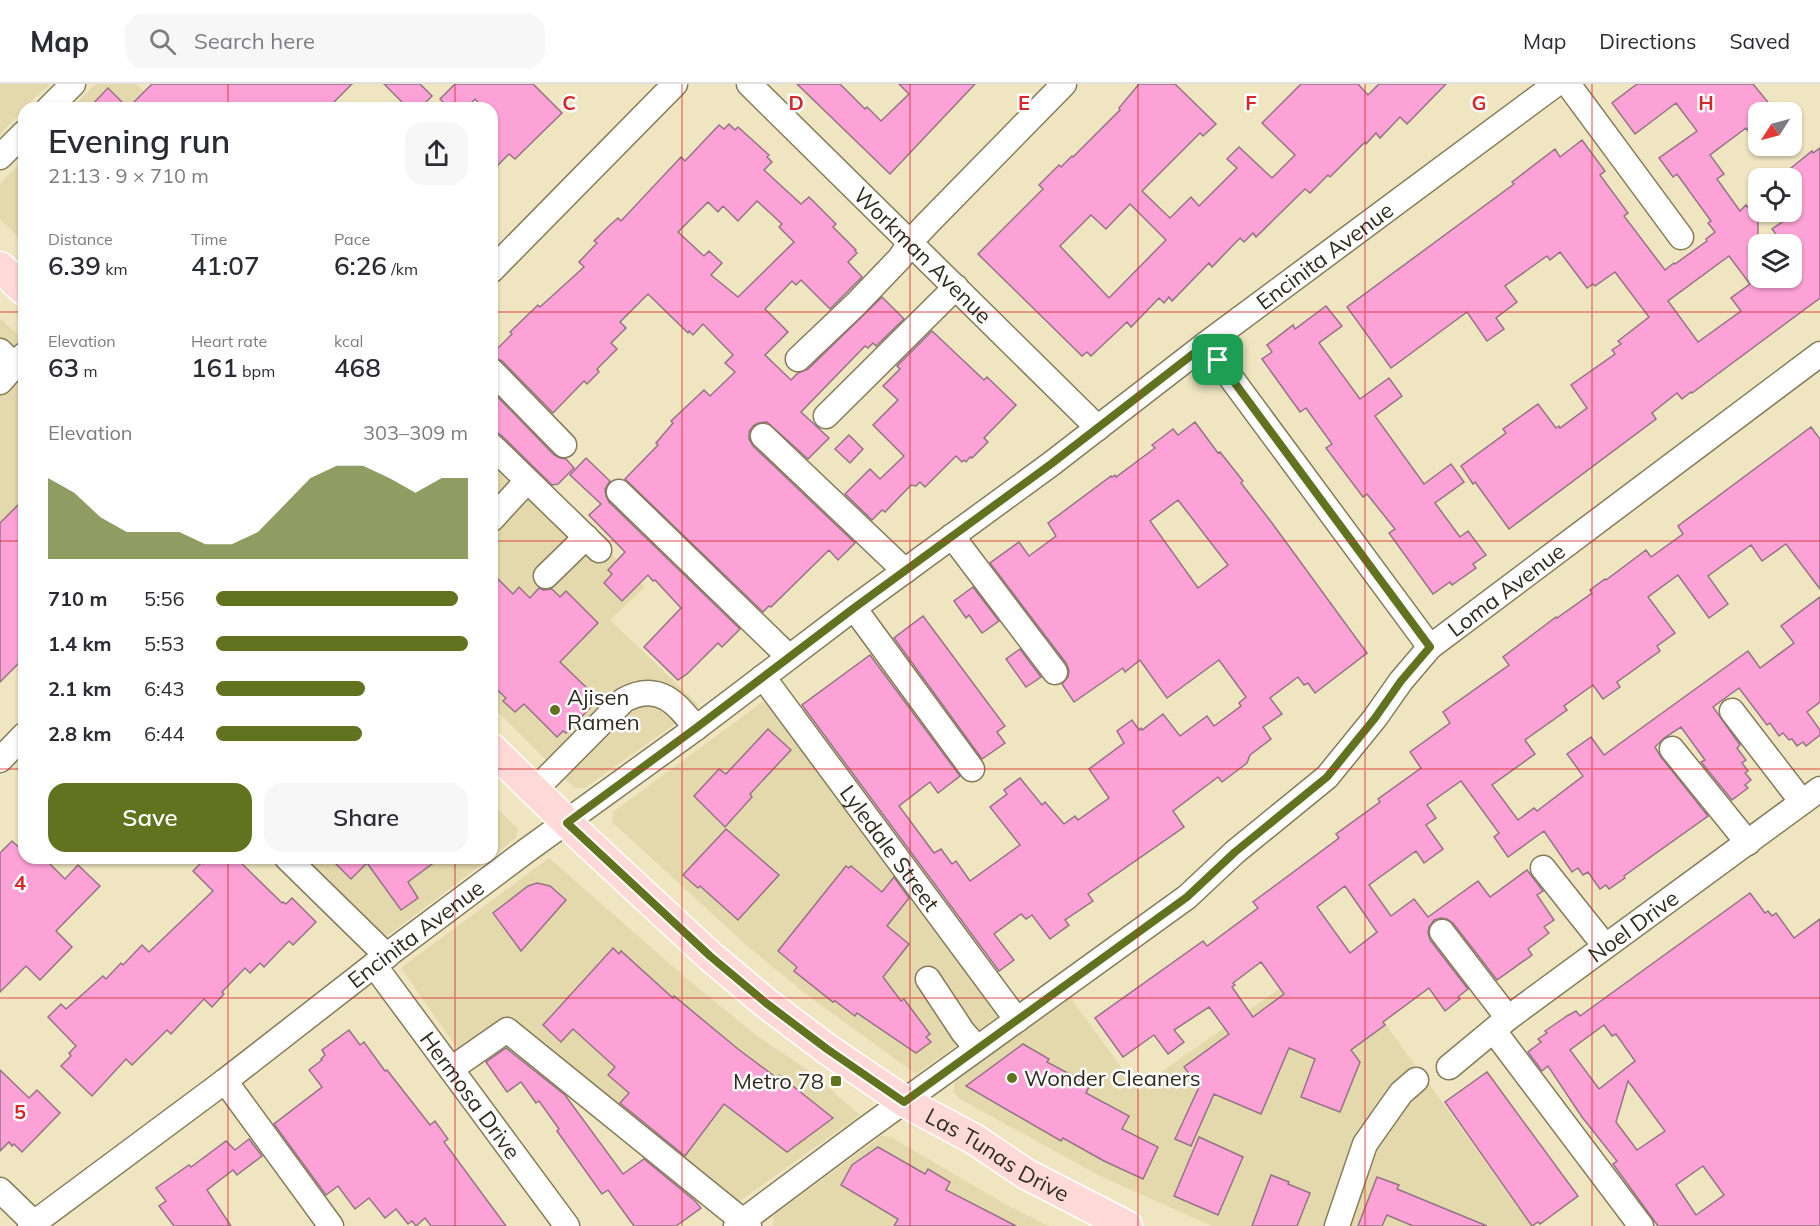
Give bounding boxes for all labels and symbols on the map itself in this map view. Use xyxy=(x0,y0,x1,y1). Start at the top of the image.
text: C xyxy=(562,90,576,115)
text: D xyxy=(788,90,804,115)
text: E xyxy=(1018,90,1030,115)
text: F xyxy=(1245,90,1257,115)
text: G xyxy=(1472,90,1486,115)
text: H xyxy=(1698,90,1714,115)
north arrow xyxy=(1748,102,1802,156)
street label: Workman Avenue xyxy=(848,181,998,329)
street label: Encinita Avenue xyxy=(1251,196,1399,316)
pin xyxy=(1192,334,1243,385)
street label: Loma Avenue xyxy=(1442,537,1570,643)
place label: Ajisen Ramen xyxy=(567,683,640,736)
marker: Ajisen Ramen xyxy=(548,703,562,717)
street label: Lyledale Street xyxy=(834,779,946,917)
text: 4 xyxy=(14,870,26,895)
street label: Encinita Avenue xyxy=(342,873,490,994)
street label: Noel Drive xyxy=(1583,884,1684,969)
street label: Hermosa Drive xyxy=(414,1026,527,1165)
place label: Wonder Cleaners xyxy=(1024,1064,1201,1092)
place label: Metro 78 xyxy=(733,1067,824,1095)
marker: Wonder Cleaners xyxy=(1005,1071,1019,1085)
marker: Metro 78 xyxy=(829,1074,843,1088)
text: 5 xyxy=(14,1099,26,1124)
street label: Las Tunas Drive xyxy=(921,1102,1074,1208)

